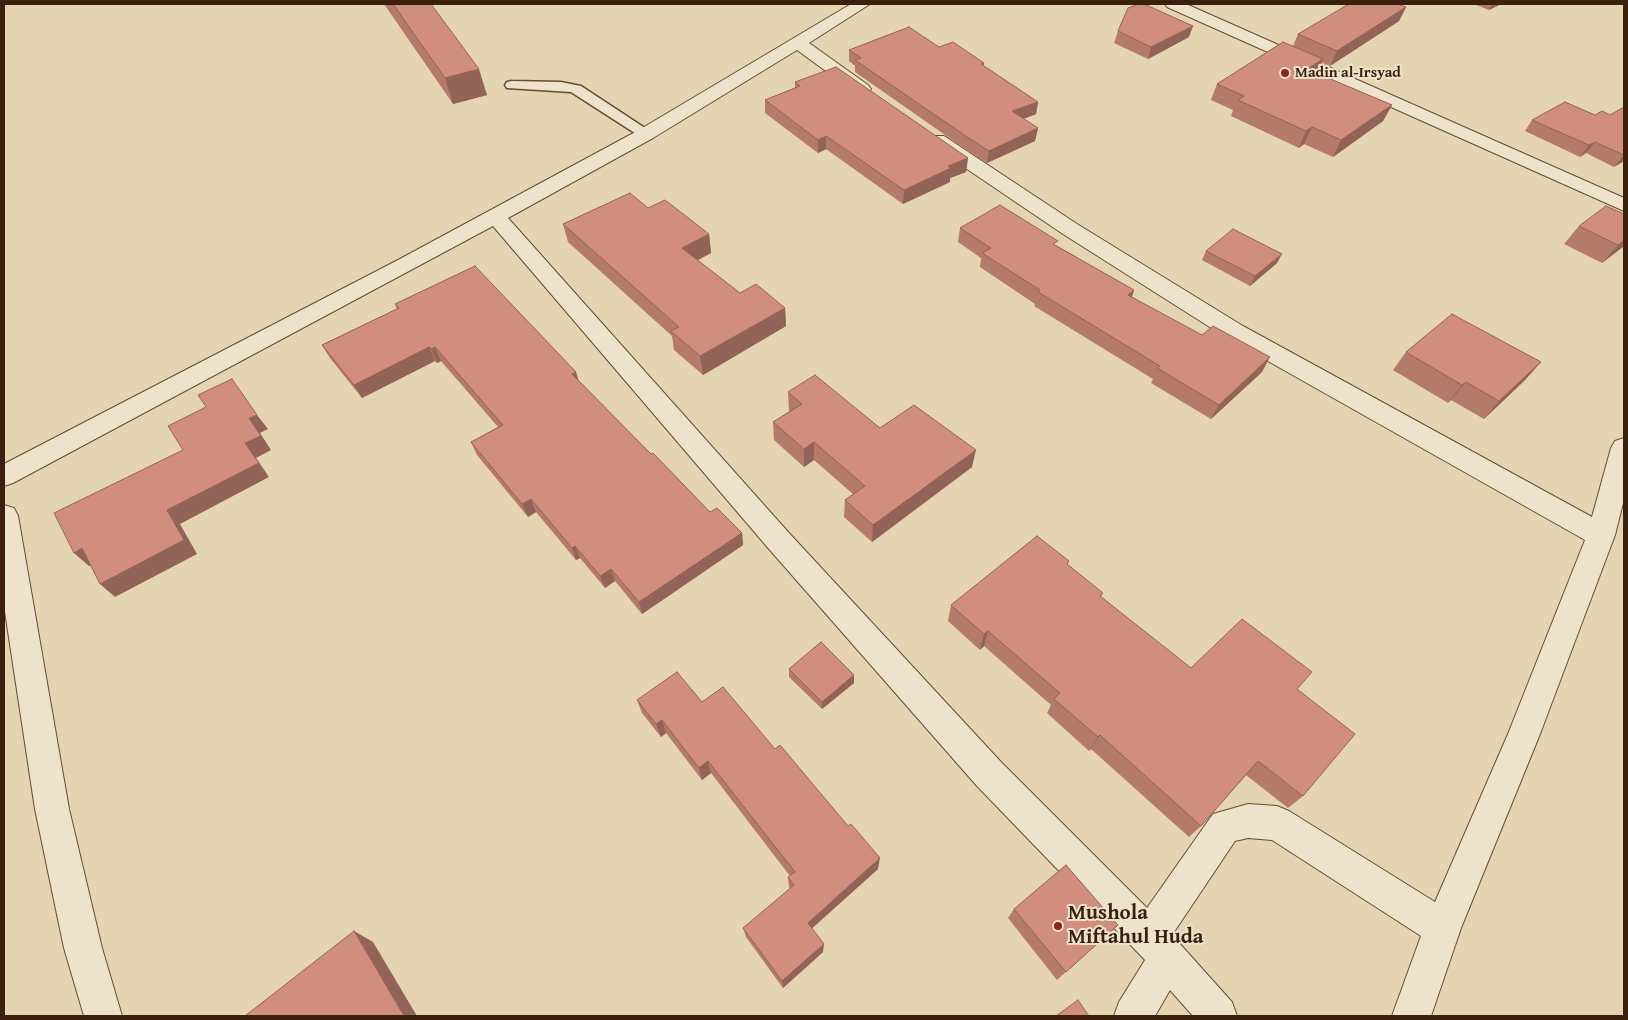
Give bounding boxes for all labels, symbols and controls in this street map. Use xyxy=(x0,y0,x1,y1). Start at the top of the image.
place label: Madin al-Irsyad xyxy=(1295,64,1401,82)
marker: Madin al-Irsyad xyxy=(1279,67,1291,79)
place label: Mushola Miftahul Huda xyxy=(1068,901,1204,951)
marker: Mushola Miftahul Huda xyxy=(1052,920,1064,932)

